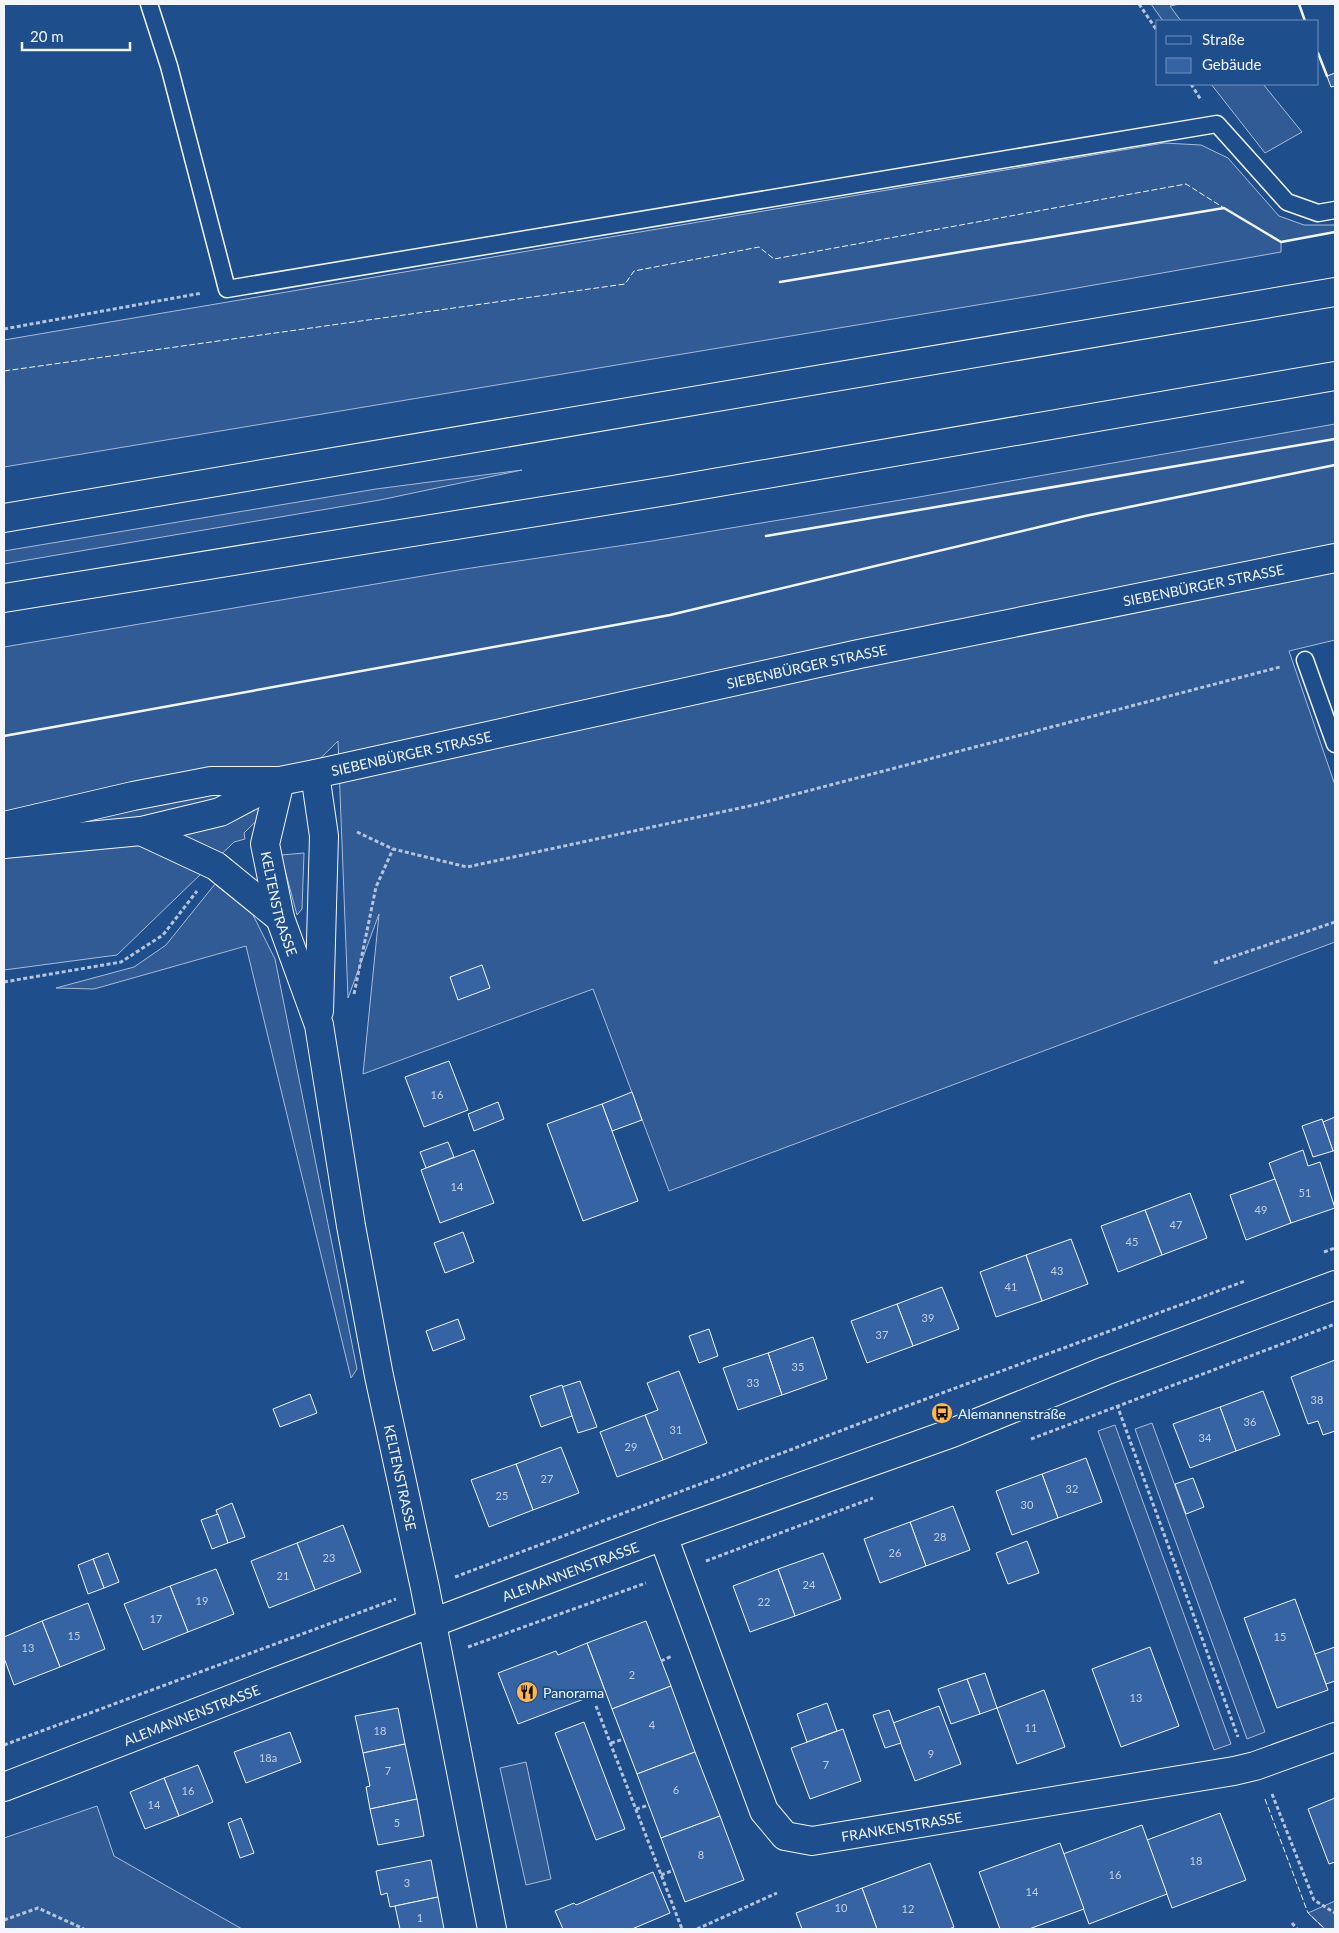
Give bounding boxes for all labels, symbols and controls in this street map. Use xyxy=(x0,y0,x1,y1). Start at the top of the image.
scale bar xyxy=(22,20,130,52)
legend xyxy=(1156,20,1319,85)
text: 20 m xyxy=(30,27,64,45)
text: Straße xyxy=(1202,30,1245,48)
text: Gebäude xyxy=(1202,55,1261,73)
street label: SIEBENBÜRGER STRASSE xyxy=(1121,560,1285,609)
street label: SIEBENBÜRGER STRASSE xyxy=(725,640,888,691)
street label: SIEBENBÜRGER STRASSE xyxy=(329,727,493,779)
street label: KELTENSTRASSE xyxy=(258,850,302,958)
house number: 16 xyxy=(431,1088,443,1101)
house number: 14 xyxy=(451,1180,464,1193)
house number: 51 xyxy=(1299,1186,1311,1199)
house number: 49 xyxy=(1255,1203,1267,1216)
house number: 47 xyxy=(1170,1218,1182,1231)
house number: 45 xyxy=(1126,1235,1138,1248)
house number: 43 xyxy=(1051,1264,1063,1277)
house number: 41 xyxy=(1005,1280,1017,1293)
house number: 39 xyxy=(922,1311,934,1324)
house number: 37 xyxy=(876,1328,888,1341)
house number: 35 xyxy=(792,1360,804,1373)
house number: 33 xyxy=(747,1376,759,1389)
house number: 38 xyxy=(1311,1393,1323,1406)
bus stop icon: Alemannenstraße xyxy=(930,1401,954,1425)
place label: Alemannenstraße xyxy=(958,1405,1066,1422)
house number: 36 xyxy=(1244,1415,1256,1428)
street label: KELTENSTRASSE xyxy=(381,1423,421,1532)
house number: 31 xyxy=(670,1423,682,1436)
house number: 34 xyxy=(1199,1431,1212,1444)
house number: 29 xyxy=(625,1440,637,1453)
house number: 27 xyxy=(541,1472,553,1485)
house number: 32 xyxy=(1066,1482,1078,1495)
house number: 25 xyxy=(496,1489,508,1502)
house number: 30 xyxy=(1021,1498,1034,1511)
house number: 28 xyxy=(934,1530,946,1543)
street label: ALEMANNENSTRASSE xyxy=(499,1537,641,1604)
house number: 26 xyxy=(889,1546,901,1559)
house number: 23 xyxy=(323,1551,335,1564)
house number: 21 xyxy=(277,1569,289,1582)
house number: 24 xyxy=(803,1578,816,1591)
house number: 19 xyxy=(196,1594,208,1607)
house number: 22 xyxy=(758,1595,770,1608)
house number: 17 xyxy=(150,1612,162,1625)
house number: 15 xyxy=(68,1629,80,1642)
house number: 15 xyxy=(1274,1630,1286,1643)
house number: 13 xyxy=(22,1641,34,1654)
house number: 2 xyxy=(629,1668,635,1681)
street label: ALEMANNENSTRASSE xyxy=(121,1680,262,1749)
restaurant icon: Panorama xyxy=(515,1680,539,1704)
place label: Panorama xyxy=(543,1684,604,1701)
house number: 13 xyxy=(1130,1691,1142,1704)
house number: 4 xyxy=(649,1718,656,1731)
house number: 11 xyxy=(1025,1721,1037,1734)
house number: 18 xyxy=(374,1724,386,1737)
house number: 9 xyxy=(928,1747,934,1760)
house number: 18a xyxy=(259,1751,277,1764)
house number: 7 xyxy=(823,1758,829,1771)
house number: 7 xyxy=(385,1764,391,1777)
house number: 6 xyxy=(673,1783,679,1796)
house number: 16 xyxy=(182,1784,194,1797)
house number: 14 xyxy=(148,1798,161,1811)
street label: FRANKENSTRASSE xyxy=(840,1808,963,1845)
house number: 5 xyxy=(394,1816,400,1829)
house number: 8 xyxy=(698,1848,704,1861)
house number: 18 xyxy=(1190,1854,1202,1867)
house number: 16 xyxy=(1109,1868,1121,1881)
house number: 3 xyxy=(404,1876,410,1889)
house number: 14 xyxy=(1026,1885,1039,1898)
house number: 10 xyxy=(835,1901,848,1914)
house number: 12 xyxy=(902,1902,914,1915)
house number: 1 xyxy=(417,1911,423,1924)

